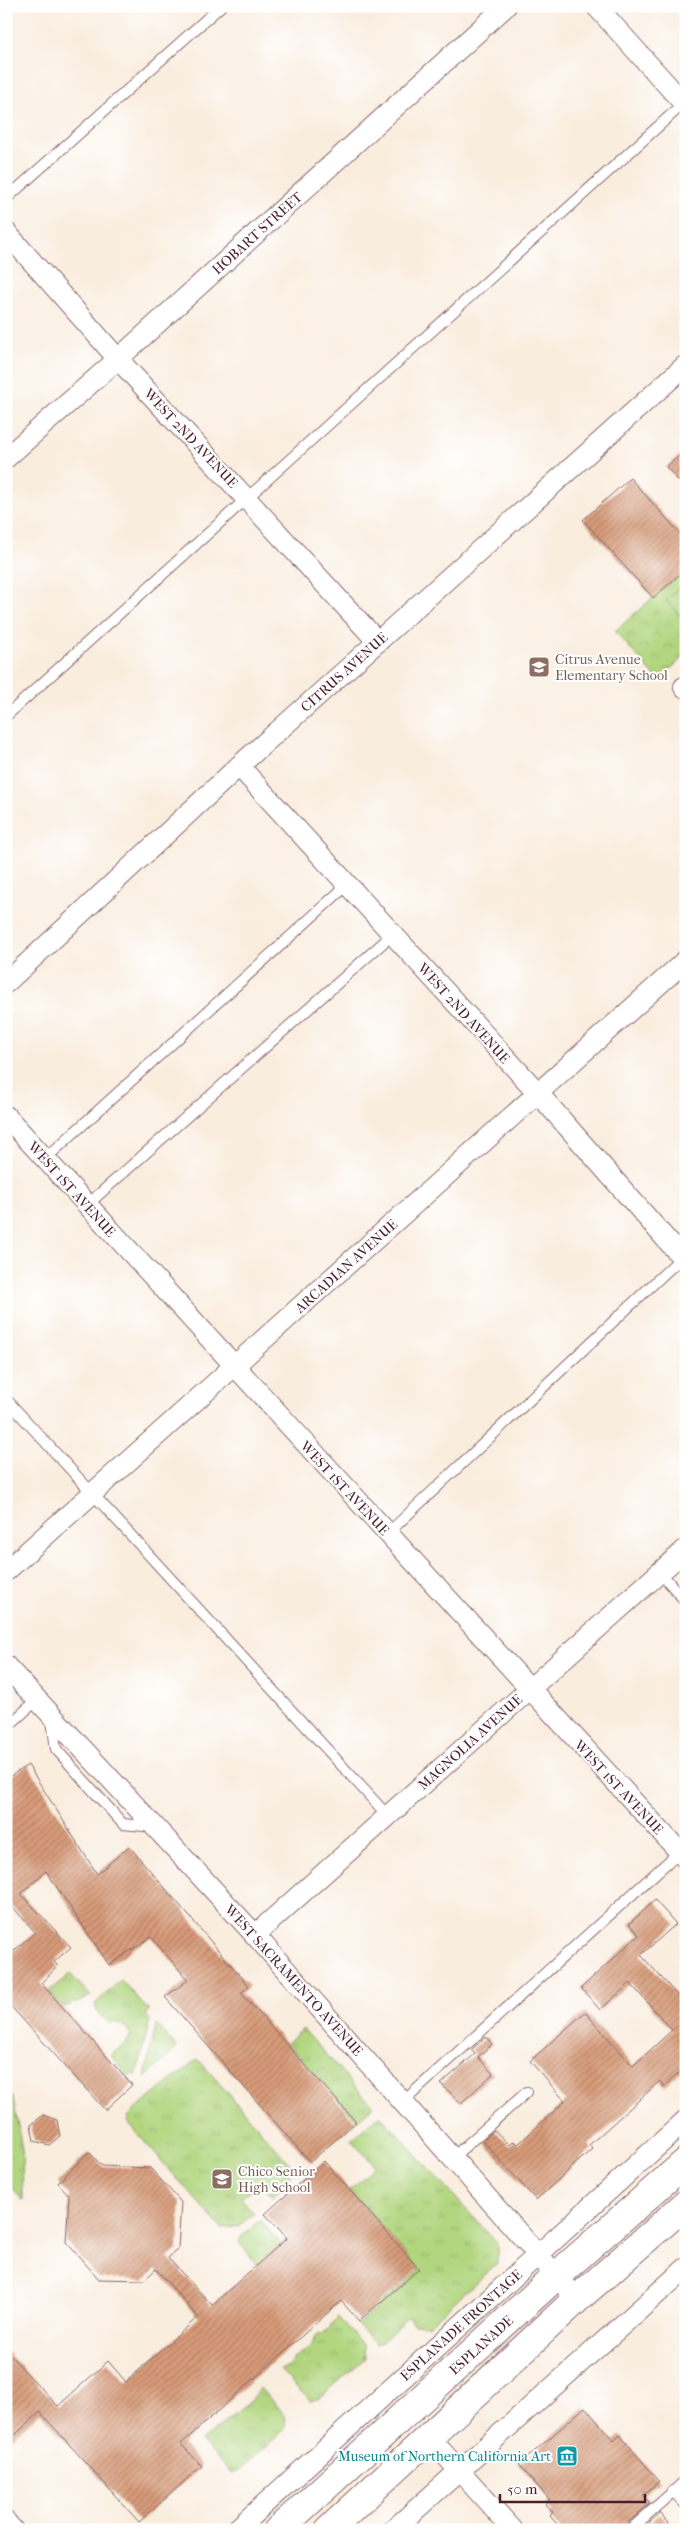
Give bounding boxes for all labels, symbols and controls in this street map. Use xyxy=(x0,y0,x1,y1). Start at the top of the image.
street label: HOBART STREET xyxy=(209,188,306,278)
street label: WEST 2ND AVENUE xyxy=(140,384,241,492)
street label: CITRUS AVENUE xyxy=(297,629,392,716)
place label: Citrus Avenue Elementary School xyxy=(555,651,668,684)
school or university icon: Citrus Avenue Elementary School xyxy=(527,655,551,679)
street label: WEST 2ND AVENUE xyxy=(413,959,514,1067)
street label: WEST 1ST AVENUE xyxy=(24,1137,119,1241)
street label: ARCADIAN AVENUE xyxy=(291,1216,401,1318)
street label: WEST 1ST AVENUE xyxy=(296,1437,393,1539)
street label: MAGNOLIA AVENUE xyxy=(415,1691,526,1794)
street label: WEST 1ST AVENUE xyxy=(570,1736,667,1838)
street label: WEST SACRAMENTO AVENUE xyxy=(220,1900,367,2060)
place label: Chico Senior High School xyxy=(238,2163,315,2196)
school or university icon: Chico Senior High School xyxy=(210,2167,234,2191)
street label: ESPLANADE FRONTAGE xyxy=(397,2266,525,2384)
street label: ESPLANADE xyxy=(446,2312,516,2378)
museum icon: Museum of Northern California Art xyxy=(555,2444,579,2468)
place label: Museum of Northern California Art xyxy=(338,2448,551,2465)
scale bar xyxy=(500,2471,644,2503)
text: 50 m xyxy=(507,2480,538,2498)

